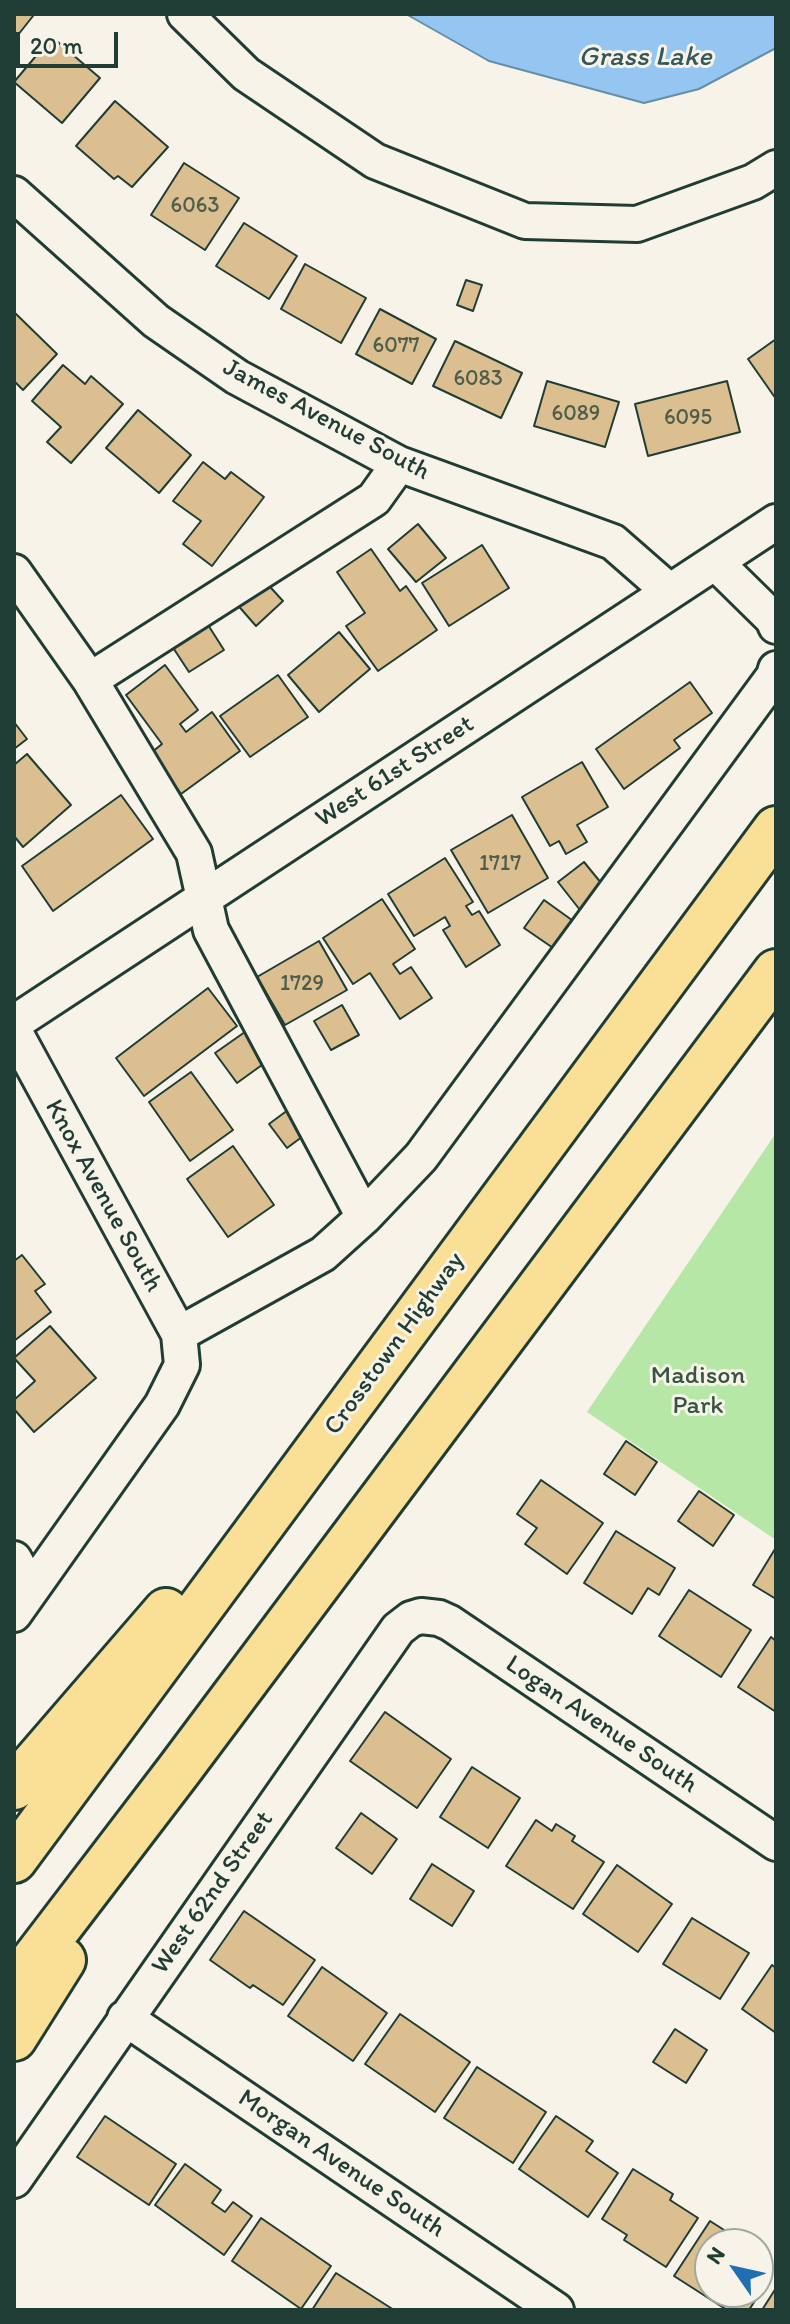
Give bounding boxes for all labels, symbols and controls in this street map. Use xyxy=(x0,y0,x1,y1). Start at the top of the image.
scale bar xyxy=(20,16,122,66)
text: 20 m xyxy=(30,31,83,60)
water label: Grass Lake xyxy=(579,41,711,75)
house number: 6063 xyxy=(171,193,219,219)
house number: 6077 xyxy=(372,333,420,359)
street label: James Avenue South xyxy=(217,352,435,488)
house number: 6083 xyxy=(453,366,503,392)
house number: 6089 xyxy=(552,401,600,427)
house number: 6095 xyxy=(664,405,712,431)
street label: West 61st Street xyxy=(310,709,480,835)
house number: 1717 xyxy=(479,851,521,877)
house number: 1729 xyxy=(280,971,324,997)
street label: Knox Avenue South xyxy=(37,1095,169,1297)
street label: Crosstown Highway xyxy=(318,1246,472,1442)
park label: Madison Park xyxy=(651,1360,745,1422)
street label: Logan Avenue South xyxy=(499,1649,703,1801)
street label: West 62nd Street xyxy=(145,1806,281,1980)
street label: Morgan Avenue South xyxy=(232,2083,450,2245)
north arrow xyxy=(694,2228,774,2308)
text: N xyxy=(700,2242,731,2269)

